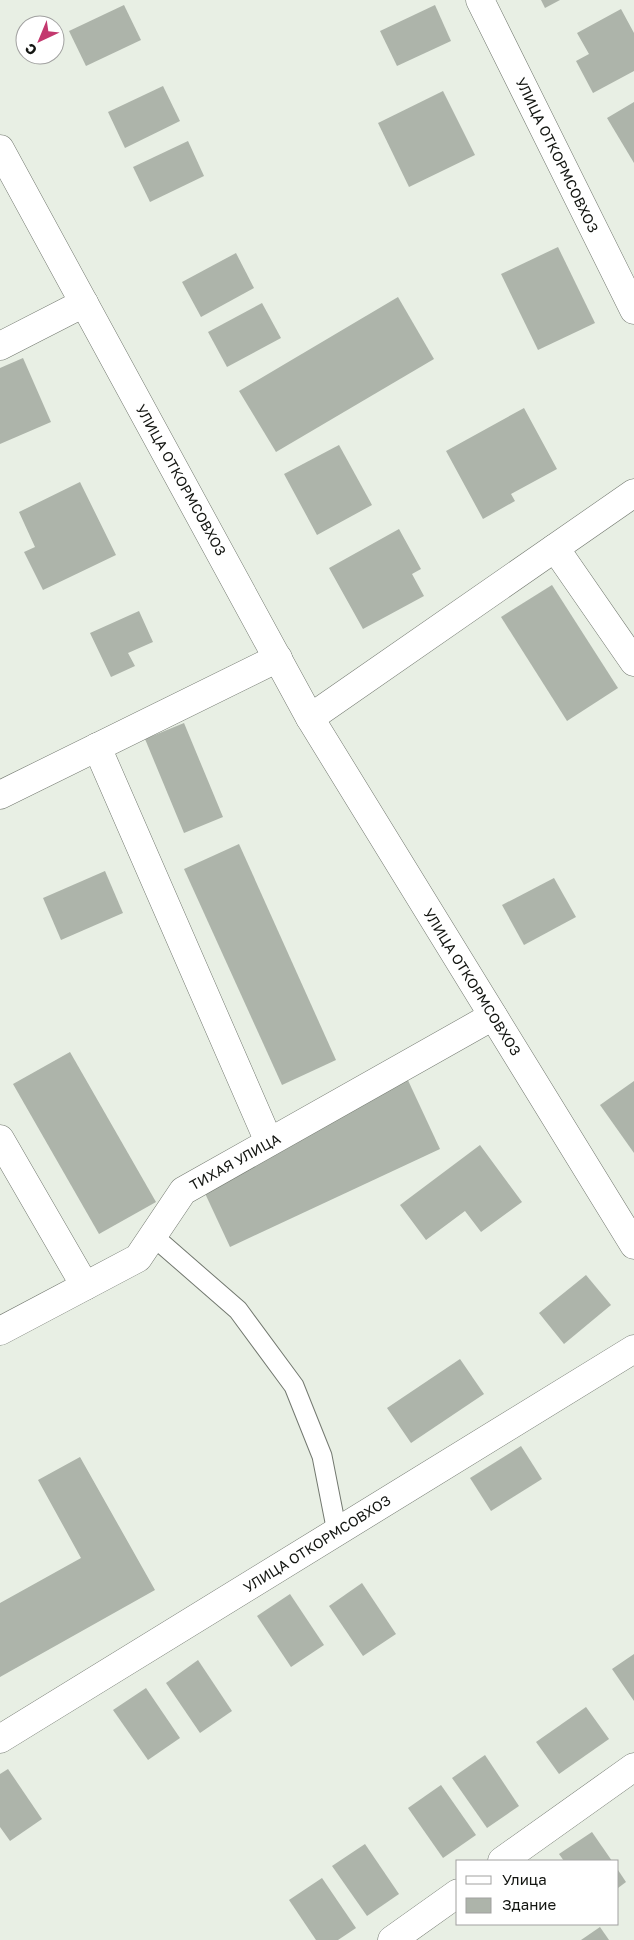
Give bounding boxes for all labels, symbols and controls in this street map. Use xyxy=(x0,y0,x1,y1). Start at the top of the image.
north arrow xyxy=(15,15,65,65)
text: С xyxy=(21,40,40,59)
street label: УЛИЦА ОТКОРМСОВХОЗ xyxy=(512,75,602,235)
street label: УЛИЦА ОТКОРМСОВХОЗ xyxy=(133,401,230,558)
street label: УЛИЦА ОТКОРМСОВХОЗ xyxy=(420,905,525,1058)
street label: ТИХАЯ УЛИЦА xyxy=(186,1129,284,1193)
street label: УЛИЦА ОТКОРМСОВХОЗ xyxy=(240,1491,393,1596)
legend xyxy=(456,1860,619,1925)
text: Улица xyxy=(502,1870,547,1888)
text: Здание xyxy=(502,1895,556,1913)

